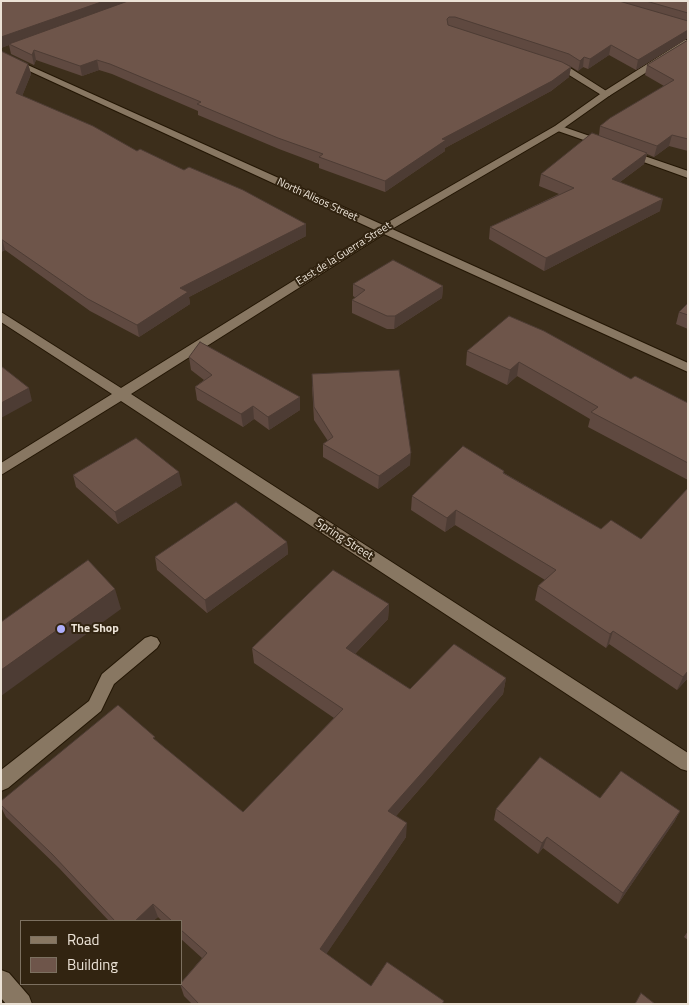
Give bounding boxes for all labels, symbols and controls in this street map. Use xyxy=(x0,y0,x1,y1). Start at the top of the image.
street label: North Alisos Street xyxy=(275,176,359,224)
street label: East de la Guerra Street xyxy=(294,219,394,289)
street label: Spring Street xyxy=(312,516,376,564)
place label: The Shop xyxy=(71,622,119,636)
marker: The Shop xyxy=(55,623,67,635)
legend xyxy=(20,920,182,985)
text: Road xyxy=(67,928,99,951)
text: Building xyxy=(67,953,118,976)

